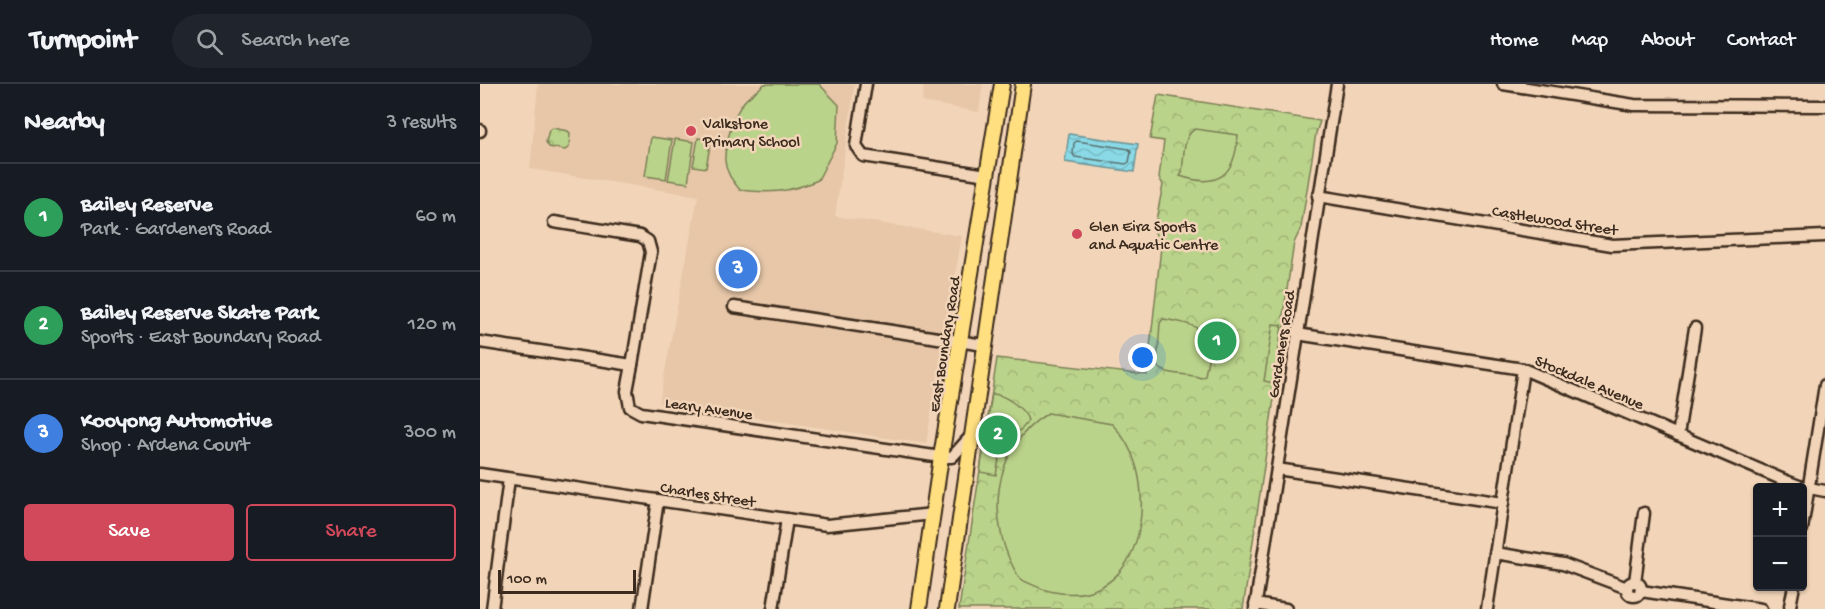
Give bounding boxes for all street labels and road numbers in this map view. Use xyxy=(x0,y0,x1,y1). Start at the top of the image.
street label: Castlewood Street xyxy=(1490,203,1620,242)
street label: East Boundary Road xyxy=(926,274,967,414)
street label: Gardeners Road xyxy=(1266,288,1302,400)
street label: Stockdale Avenue xyxy=(1531,353,1647,416)
street label: Leary Avenue xyxy=(663,395,754,426)
street label: Charles Street xyxy=(659,480,758,514)

